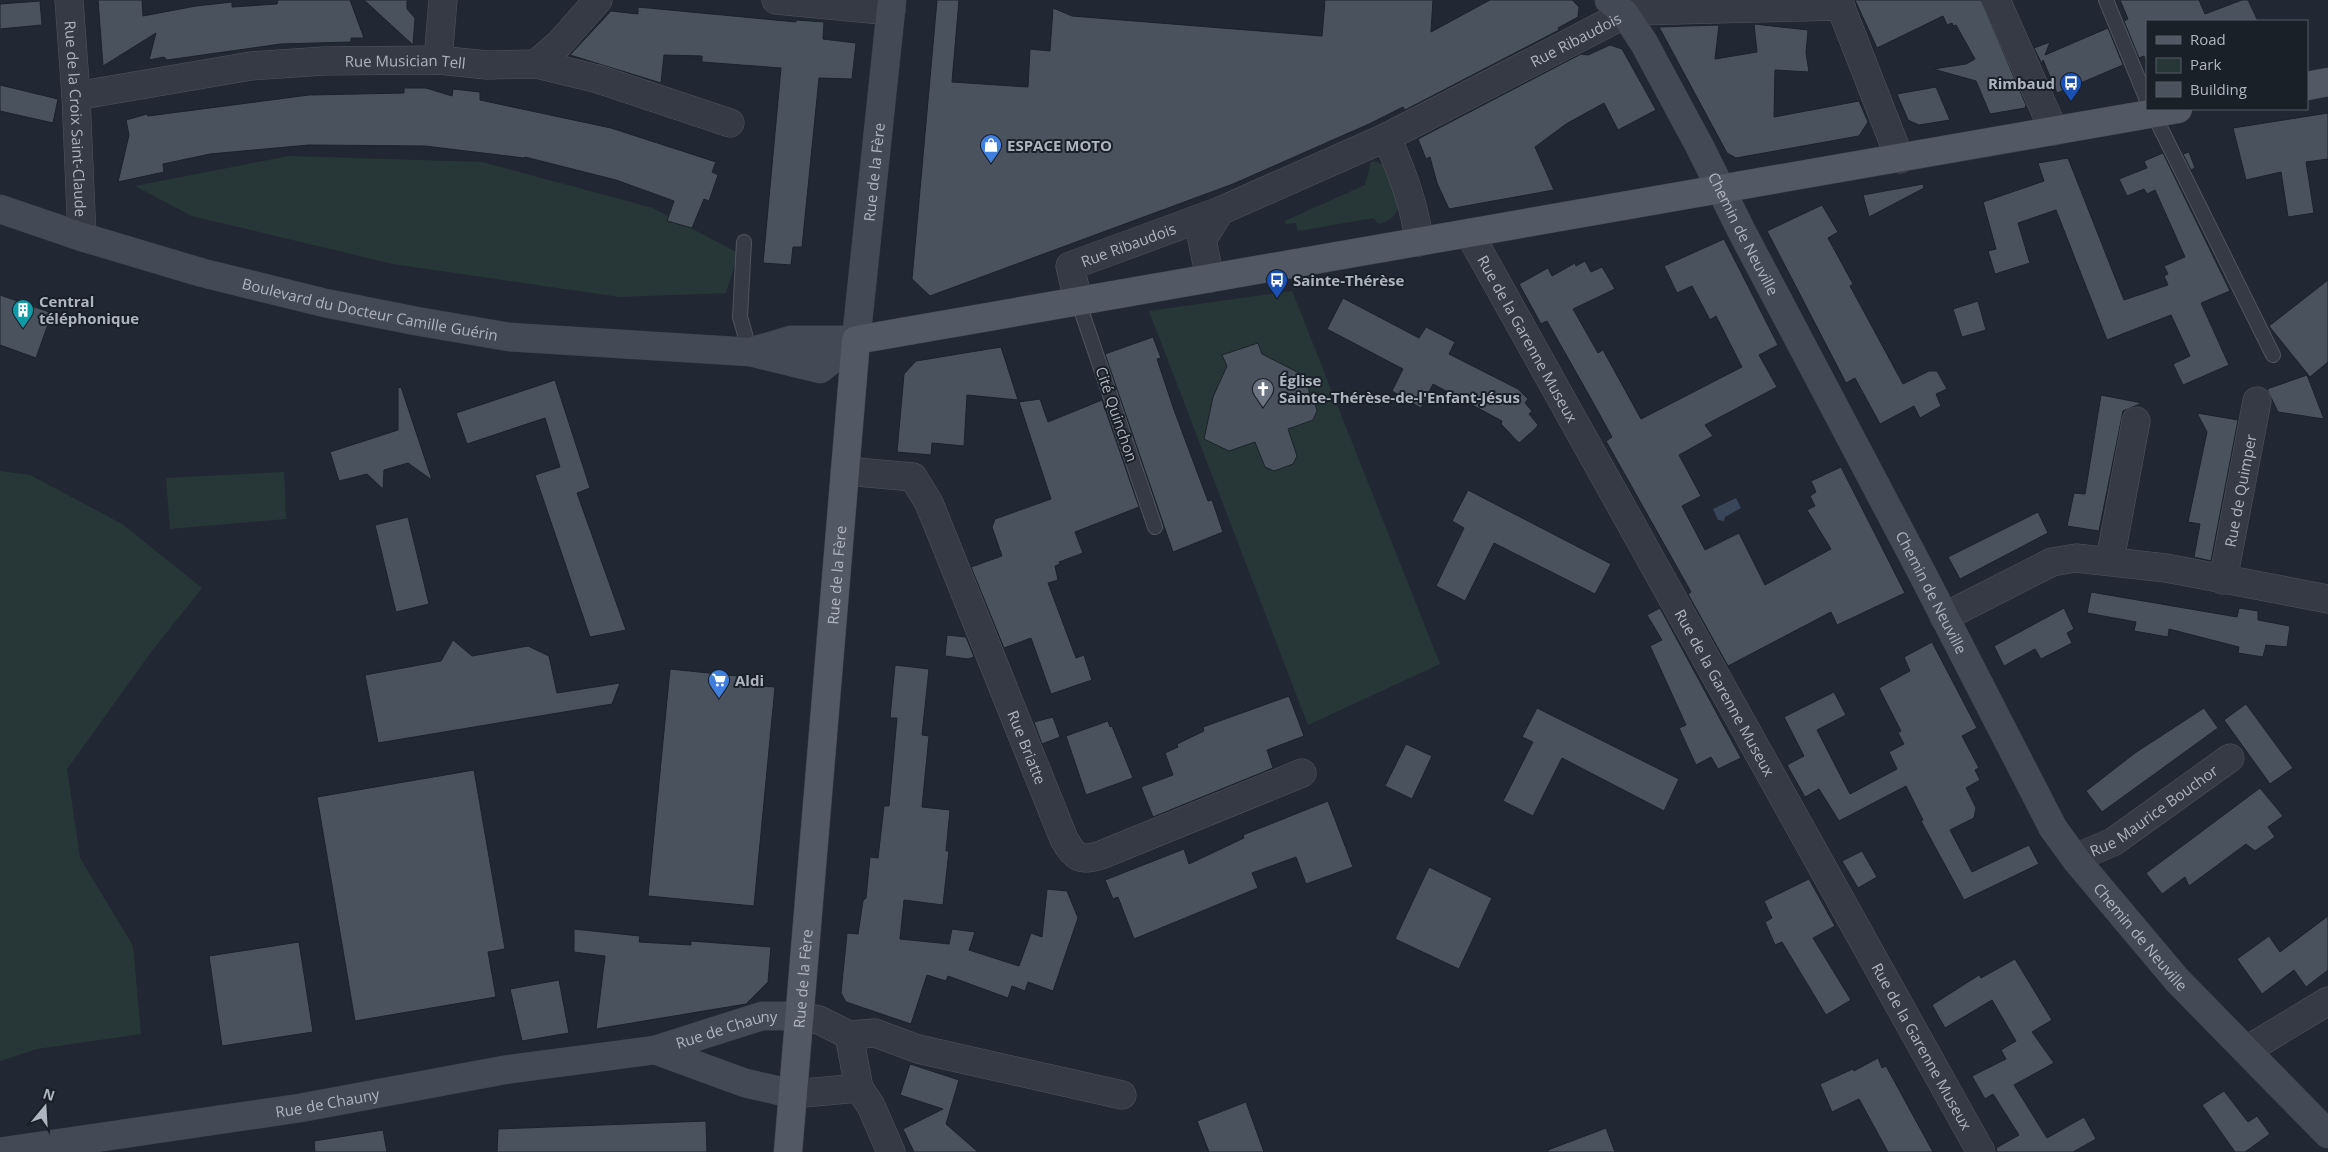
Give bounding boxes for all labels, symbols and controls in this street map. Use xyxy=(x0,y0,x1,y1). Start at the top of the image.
street label: Rue Ribaudois xyxy=(1527,8,1625,71)
street label: Rue de la Croix Saint-Claude xyxy=(61,20,91,217)
legend xyxy=(2146,20,2308,110)
text: Road xyxy=(2190,29,2226,49)
street label: Rue Musician Tell xyxy=(345,50,467,73)
text: Park xyxy=(2190,54,2221,74)
bus stop icon: Rimbaud xyxy=(2059,71,2083,102)
place label: Rimbaud xyxy=(1988,73,2055,93)
text: Building xyxy=(2190,79,2247,99)
street label: Rue de la Fère xyxy=(859,122,889,222)
shop icon: ESPACE MOTO xyxy=(979,133,1003,164)
place label: ESPACE MOTO xyxy=(1007,135,1112,155)
street label: Chemin de Neuville xyxy=(1704,169,1784,299)
street label: Rue Ribaudois xyxy=(1078,218,1179,271)
street label: Rue de la Garenne Museux xyxy=(1473,252,1583,426)
bus stop icon: Sainte-Thérèse xyxy=(1265,268,1289,299)
place label: Sainte-Thérèse xyxy=(1293,270,1404,290)
street label: Boulevard du Docteur Camille Guérin xyxy=(240,273,500,345)
place label: Central téléphonique xyxy=(39,291,139,328)
building icon: Central téléphonique xyxy=(11,298,35,329)
street label: Cité Quinchon xyxy=(1091,364,1143,464)
place label: Église Sainte-Thérèse-de-l'Enfant-Jésus xyxy=(1279,370,1520,407)
church icon: Église Sainte-Thérèse-de-l'Enfant-Jésus xyxy=(1251,377,1275,408)
street label: Rue de Quimper xyxy=(2219,432,2261,549)
street label: Rue de la Fère xyxy=(822,525,850,625)
street label: Chemin de Neuville xyxy=(1892,527,1972,657)
street label: Rue de la Garenne Museux xyxy=(1670,605,1780,780)
supermarket icon: Aldi xyxy=(707,668,731,699)
place label: Aldi xyxy=(735,670,764,690)
street label: Rue Briatte xyxy=(1003,707,1051,787)
street label: Rue Maurice Bouchor xyxy=(2087,760,2221,861)
street label: Chemin de Neuville xyxy=(2089,878,2192,995)
street label: Rue de la Fère xyxy=(788,928,817,1029)
street label: Rue de la Garenne Museux xyxy=(1868,959,1977,1134)
street label: Rue de Chauny xyxy=(673,1006,778,1053)
north arrow xyxy=(20,1082,70,1132)
text: N xyxy=(41,1083,58,1105)
street label: Rue de Chauny xyxy=(274,1083,381,1121)

